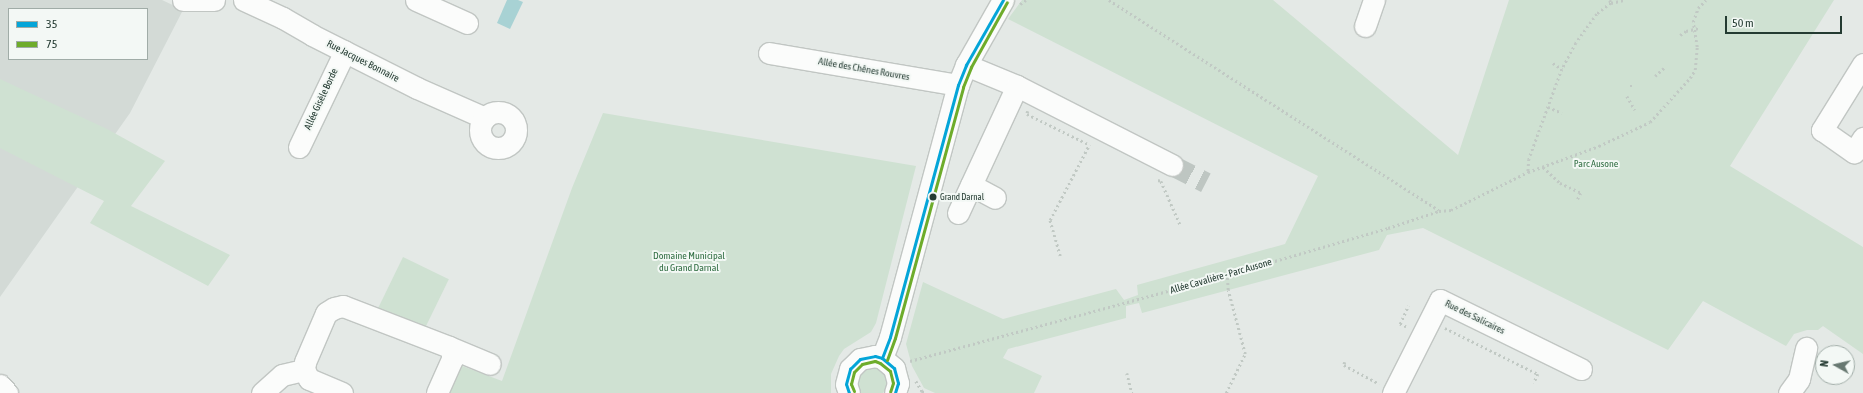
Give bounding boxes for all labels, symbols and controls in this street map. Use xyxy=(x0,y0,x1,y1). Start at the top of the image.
legend xyxy=(8,8,148,60)
scale bar xyxy=(1727,8,1844,34)
text: 50 m xyxy=(1732,16,1754,30)
text: 35 xyxy=(46,17,57,31)
text: 75 xyxy=(46,37,57,51)
street label: Rue Jacques Bonnaire xyxy=(325,38,401,84)
street label: Allée des Chênes Rouvres xyxy=(817,55,911,83)
street label: Allée Gisèle Borde xyxy=(302,66,340,132)
park label: Parc Ausone xyxy=(1574,158,1618,170)
marker: Grand Darnal xyxy=(928,192,938,202)
place label: Grand Darnal xyxy=(940,192,984,202)
park label: Domaine Municipal du Grand Darnal xyxy=(653,249,725,272)
street label: Allée Cavalière - Parc Ausone xyxy=(1169,256,1273,296)
street label: Rue des Salicaires xyxy=(1443,297,1507,337)
north arrow xyxy=(1815,345,1855,385)
text: N xyxy=(1818,359,1831,368)

